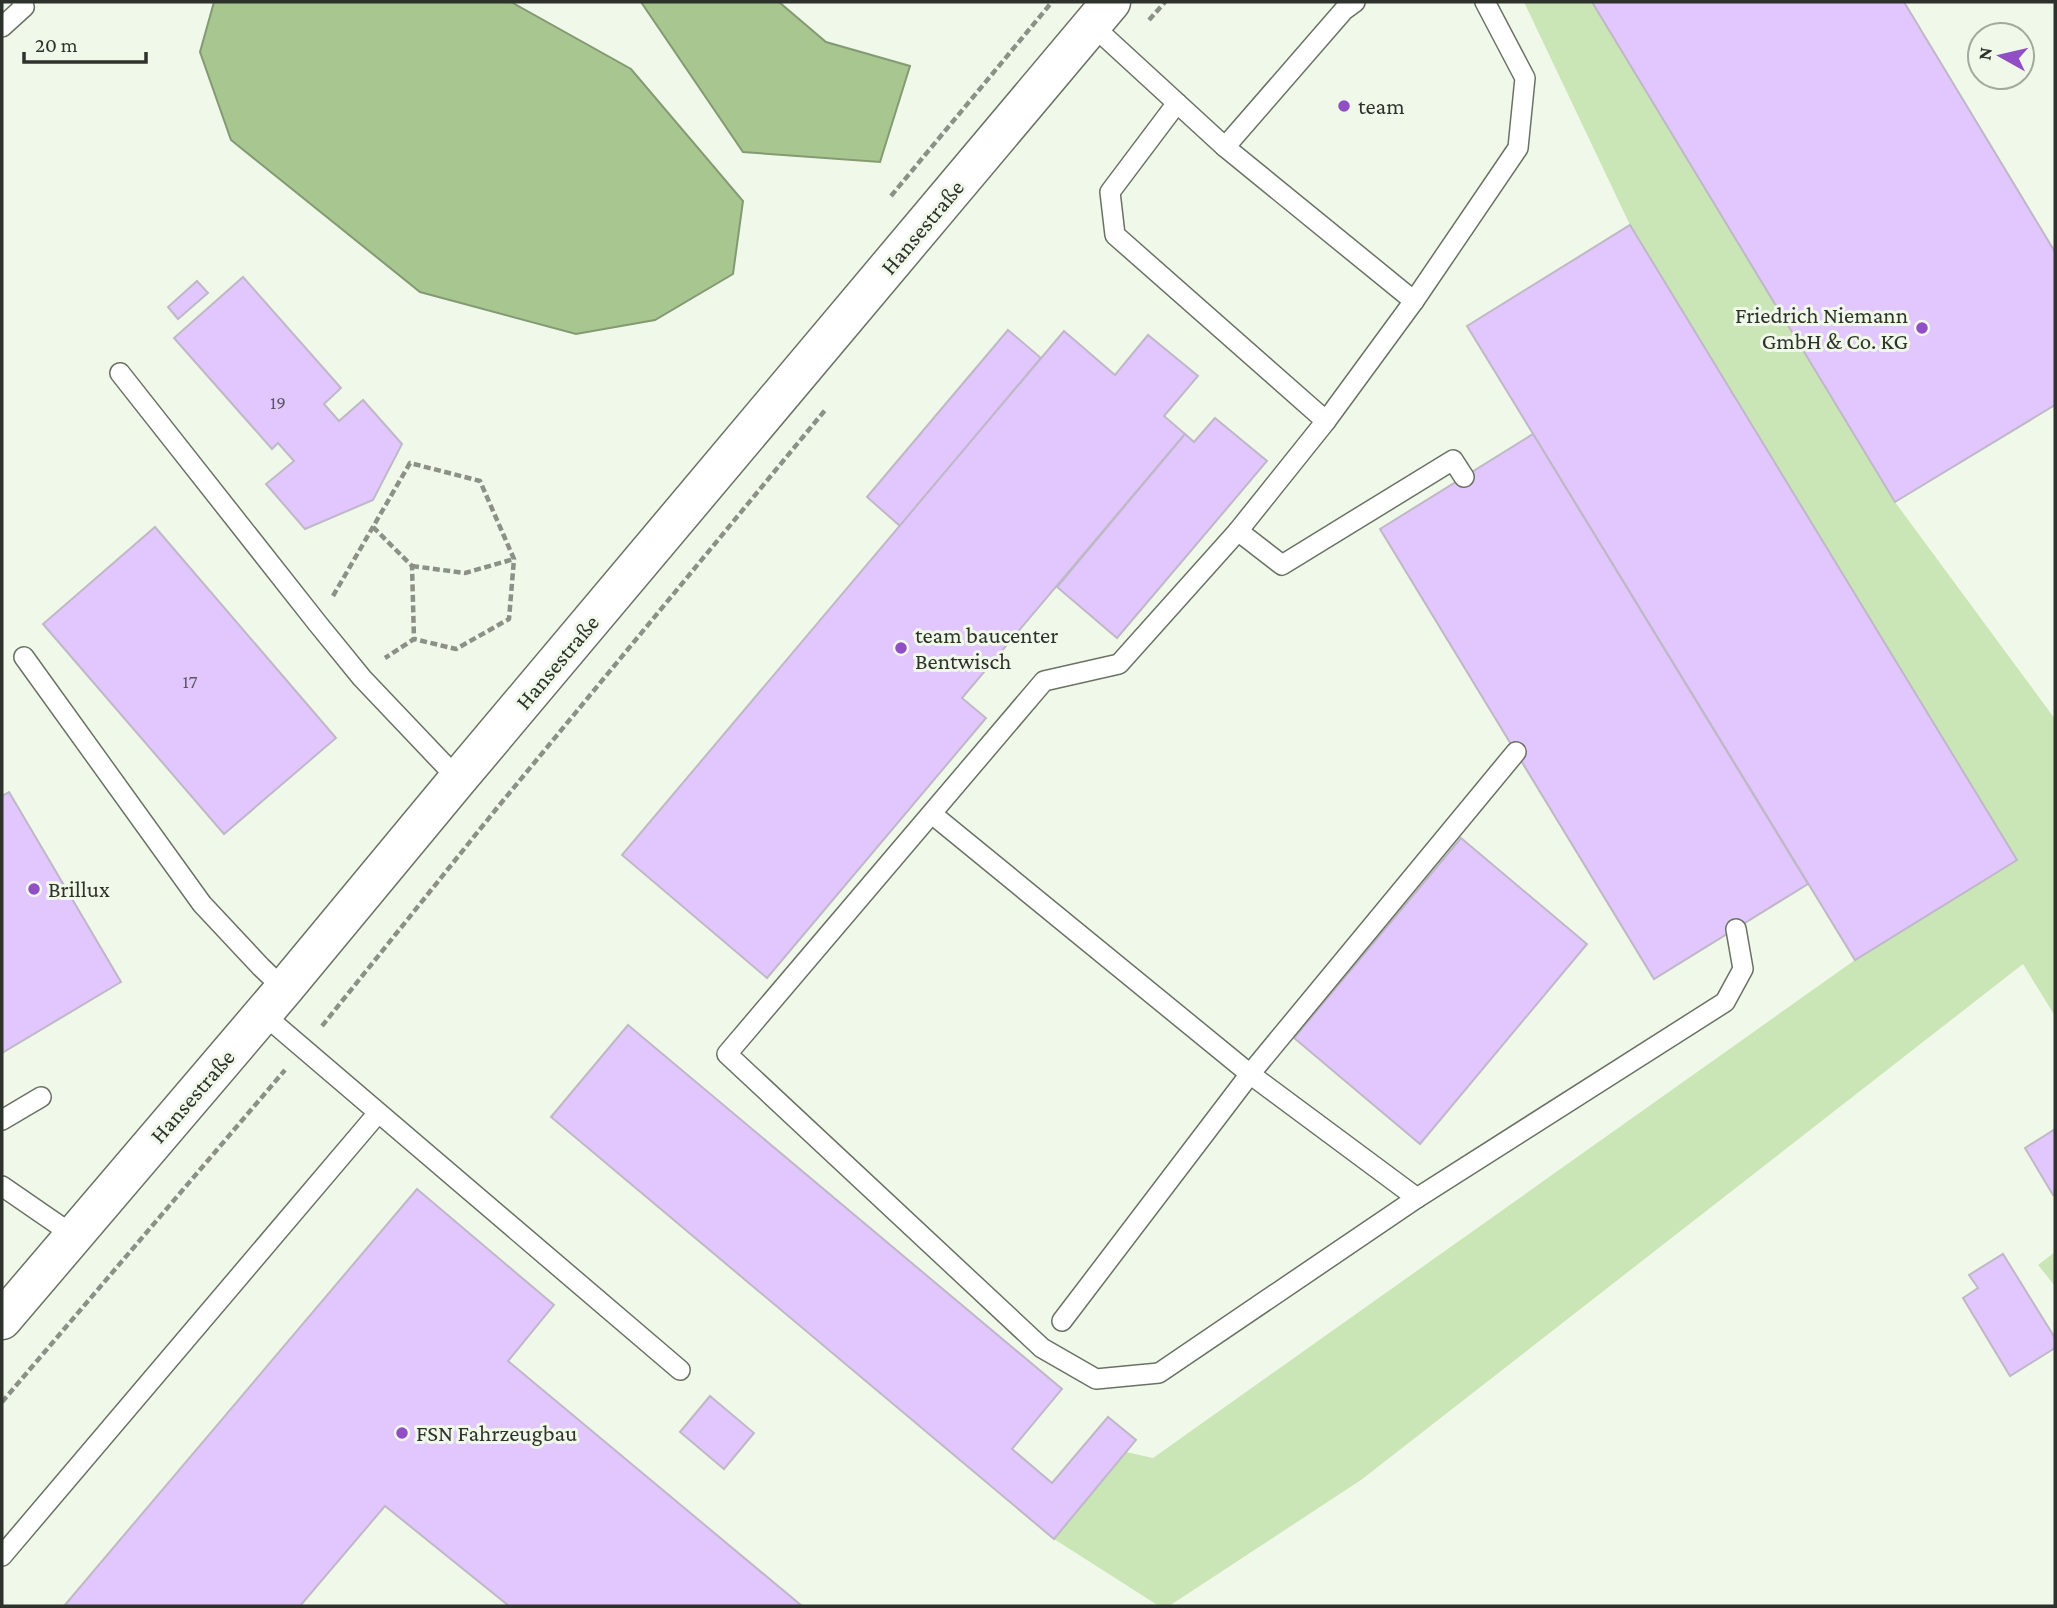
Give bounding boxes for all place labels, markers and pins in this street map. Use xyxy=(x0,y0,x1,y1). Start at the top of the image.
place label: team xyxy=(1358,93,1405,119)
marker: team xyxy=(1336,98,1352,114)
place label: Friedrich Niemann GmbH & Co. KG xyxy=(1735,302,1908,354)
marker: Friedrich Niemann GmbH & Co. KG xyxy=(1914,320,1930,336)
place label: team baucenter Bentwisch xyxy=(915,622,1058,674)
marker: team baucenter Bentwisch xyxy=(893,640,909,656)
place label: Brillux xyxy=(48,876,110,902)
marker: Brillux xyxy=(26,881,42,897)
place label: FSN Fahrzeugbau xyxy=(416,1420,577,1446)
marker: FSN Fahrzeugbau xyxy=(394,1425,410,1441)

